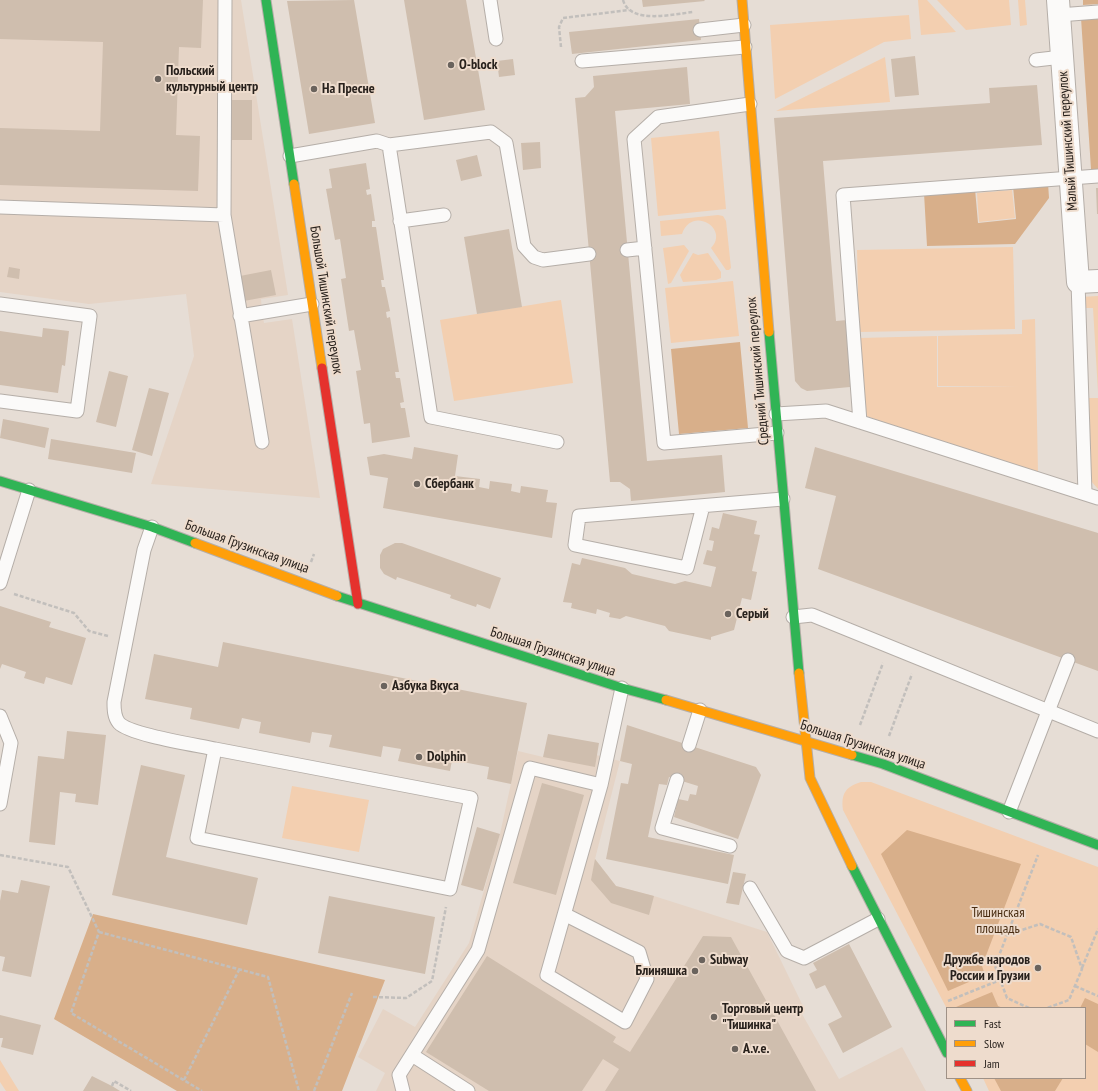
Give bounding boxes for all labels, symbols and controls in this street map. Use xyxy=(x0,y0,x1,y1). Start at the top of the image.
place label: O-block xyxy=(459,57,497,73)
marker: O-block xyxy=(446,60,456,70)
place label: Польский культурный центр xyxy=(166,63,258,96)
street label: Малый Тишинский переулок xyxy=(1055,71,1081,211)
marker: Польский культурный центр xyxy=(153,74,163,84)
place label: На Пресне xyxy=(322,81,375,97)
marker: На Пресне xyxy=(309,84,319,94)
street label: Большой Тишинский переулок xyxy=(306,225,346,375)
street label: Средний Тишинский переулок xyxy=(743,296,773,446)
place label: Сбербанк xyxy=(425,476,474,492)
marker: Сбербанк xyxy=(412,479,422,489)
street label: Большая Грузинская улица xyxy=(183,517,311,577)
place label: Серый xyxy=(736,606,769,622)
marker: Серый xyxy=(723,609,733,619)
street label: Большая Грузинская улица xyxy=(488,624,618,680)
place label: Азбука Вкуса xyxy=(392,678,459,694)
marker: Азбука Вкуса xyxy=(379,681,389,691)
street label: Большая Грузинская улица xyxy=(798,717,928,773)
place label: Dolphin xyxy=(427,749,466,765)
marker: Dolphin xyxy=(414,752,424,762)
park label: Тишинская площадь xyxy=(971,905,1025,938)
place label: Subway xyxy=(710,952,748,968)
place label: Дружбе народов России и Грузии xyxy=(944,952,1030,984)
marker: Subway xyxy=(697,955,707,965)
place label: Блиняшка xyxy=(636,963,687,979)
marker: Дружбе народов России и Грузии xyxy=(1033,963,1043,973)
marker: Блиняшка xyxy=(690,966,700,976)
place label: Торговый центр "Тишинка" xyxy=(722,1001,803,1034)
legend xyxy=(946,1007,1086,1079)
marker: Торговый центр "Тишинка" xyxy=(709,1012,719,1022)
text: Fast xyxy=(984,1016,1001,1031)
text: Slow xyxy=(984,1036,1004,1051)
place label: A.v.e. xyxy=(743,1041,770,1057)
marker: A.v.e. xyxy=(730,1044,740,1054)
text: Jam xyxy=(984,1056,1000,1071)

